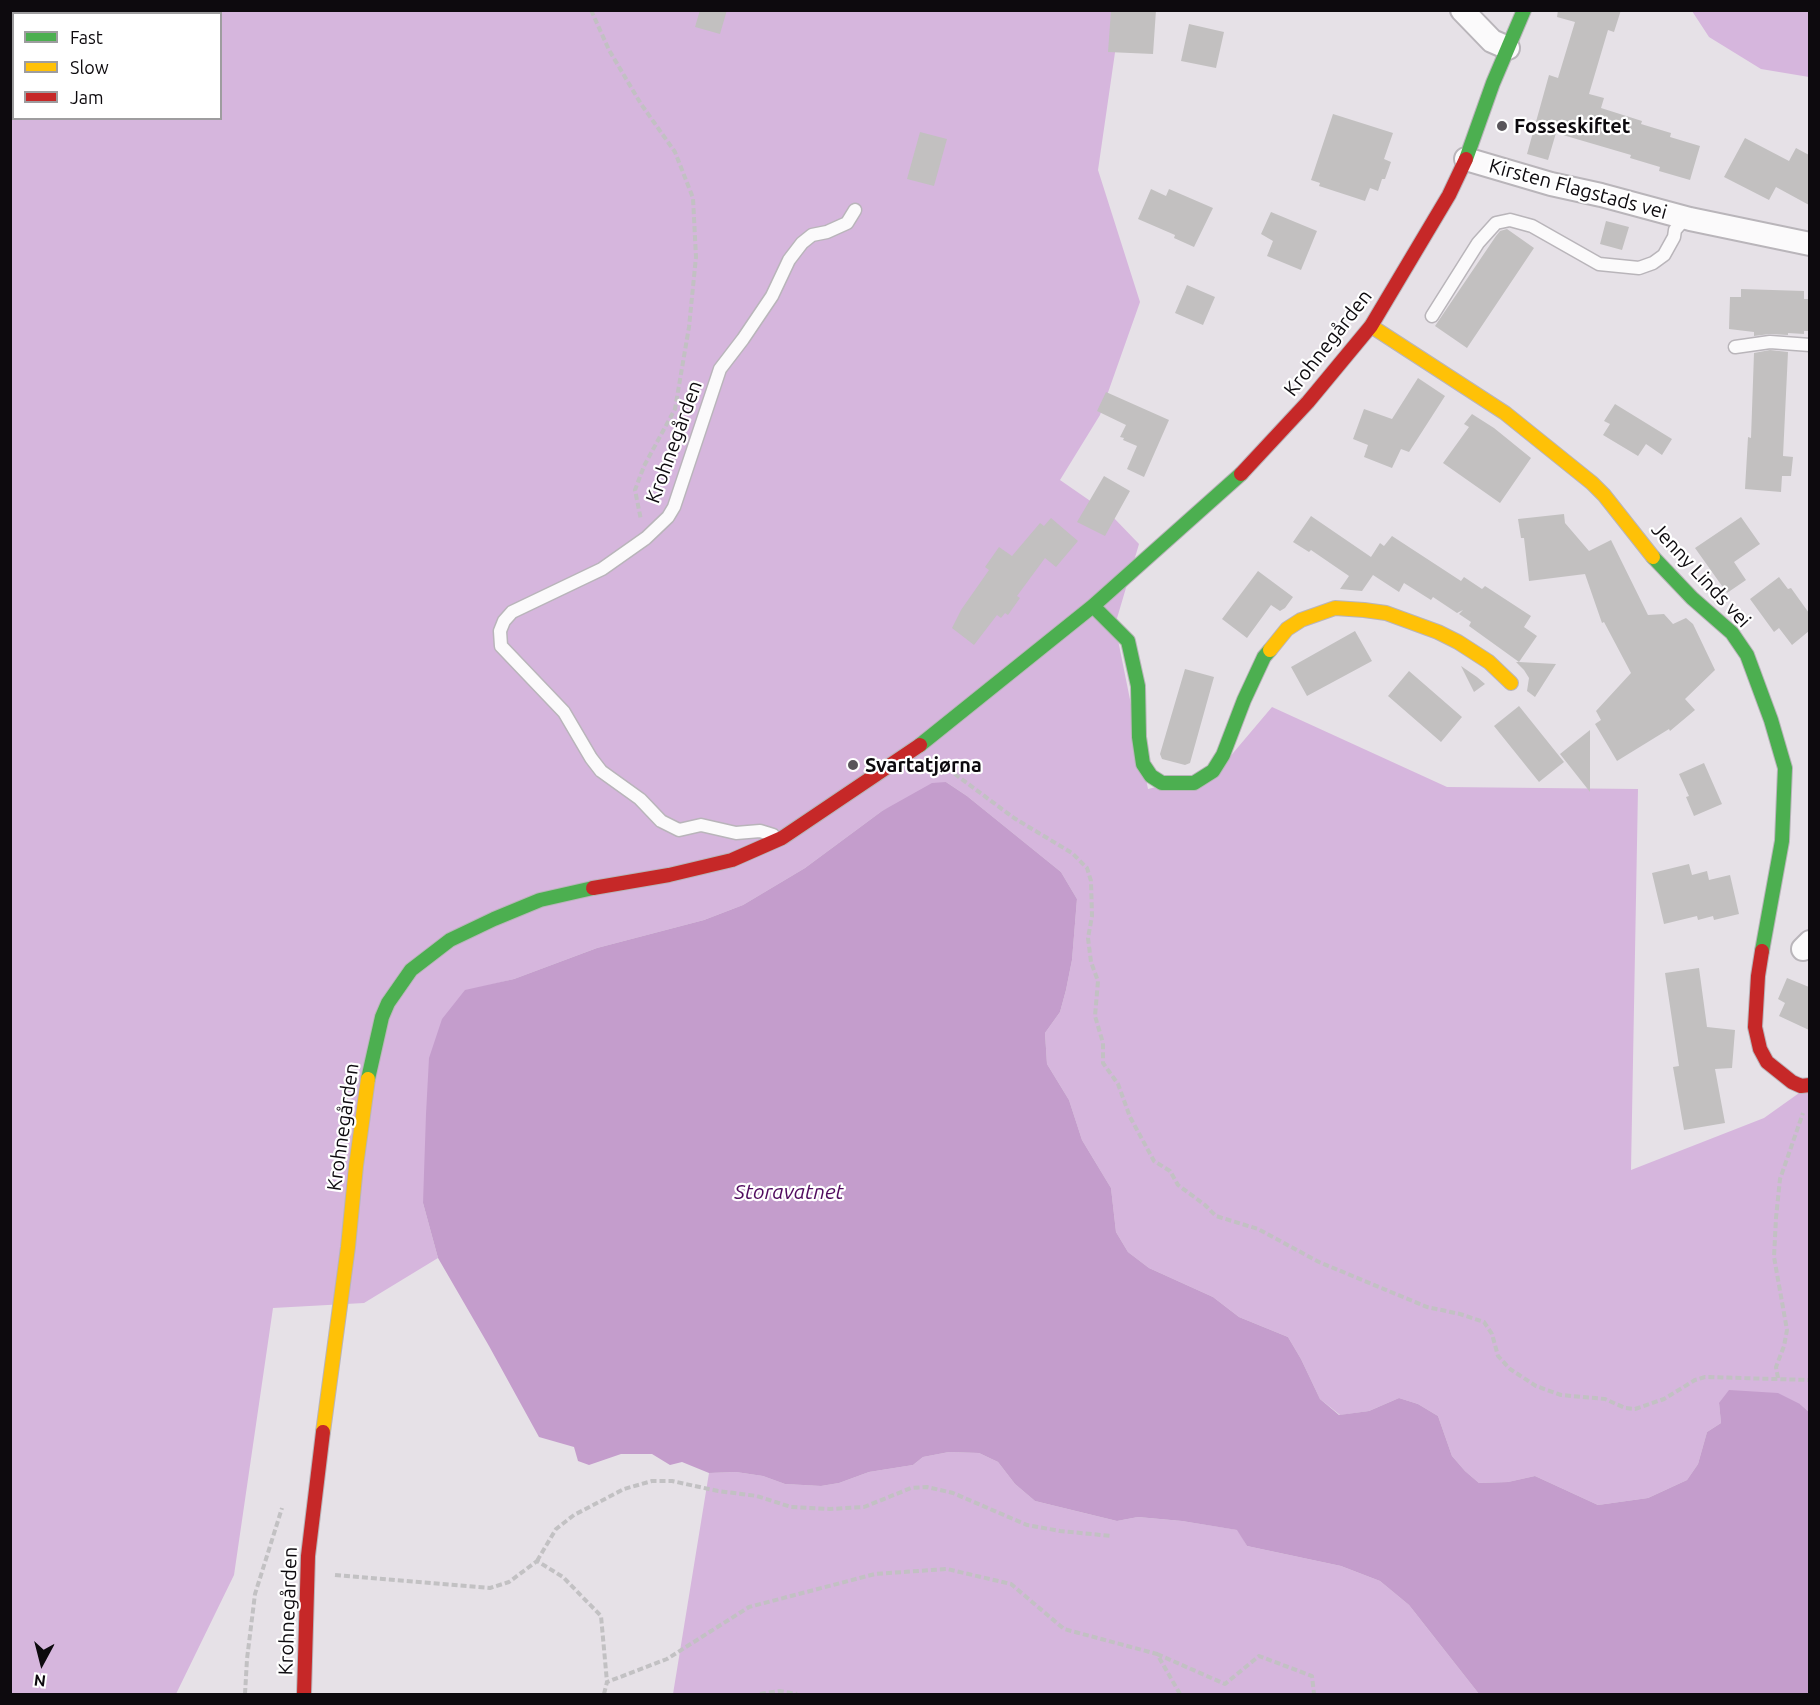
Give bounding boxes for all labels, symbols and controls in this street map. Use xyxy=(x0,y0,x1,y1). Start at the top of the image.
legend xyxy=(12,12,222,120)
text: Fast xyxy=(70,27,103,47)
text: Slow xyxy=(70,57,109,77)
text: Jam xyxy=(70,87,104,107)
place label: Fosseskiftet xyxy=(1514,114,1630,138)
marker: Fosseskiftet xyxy=(1495,119,1509,133)
street label: Kirsten Flagstads vei xyxy=(1486,154,1670,224)
street label: Krohnegården xyxy=(1279,285,1377,401)
street label: Krohnegården xyxy=(641,377,707,507)
street label: Jenny Linds vei xyxy=(1646,518,1756,632)
place label: Svartatjørna xyxy=(865,753,982,777)
marker: Svartatjørna xyxy=(846,758,860,772)
street label: Krohnegården xyxy=(322,1062,364,1192)
water label: Storavatnet xyxy=(734,1179,844,1205)
street label: Krohnegården xyxy=(274,1546,302,1676)
north arrow xyxy=(12,1633,72,1693)
text: N xyxy=(33,1671,47,1691)

